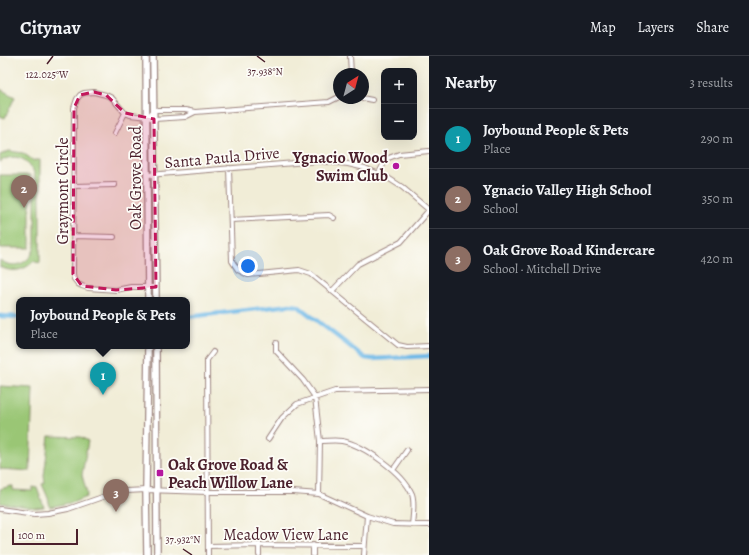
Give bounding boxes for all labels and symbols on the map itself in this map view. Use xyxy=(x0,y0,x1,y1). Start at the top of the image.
text: 37.938°N xyxy=(247,65,283,78)
text: 122.025°W xyxy=(26,68,69,81)
north arrow xyxy=(333,68,369,104)
street label: Oak Grove Road xyxy=(125,126,147,230)
street label: Graymont Circle xyxy=(52,137,74,245)
street label: Santa Paula Drive xyxy=(164,142,281,174)
place label: Ygnacio Wood Swim Club xyxy=(291,147,388,187)
marker: Ygnacio Wood Swim Club xyxy=(391,161,401,171)
pin: 2 xyxy=(11,175,37,208)
your location xyxy=(238,256,258,276)
pin: 1 xyxy=(90,362,116,395)
place label: Oak Grove Road & Peach Willow Lane xyxy=(168,454,293,494)
marker: Oak Grove Road & Peach Willow Lane xyxy=(155,468,165,478)
pin: 3 xyxy=(103,479,129,512)
street label: Meadow View Lane xyxy=(223,524,349,546)
scale bar xyxy=(12,527,78,546)
text: 37.932°N xyxy=(165,533,201,546)

